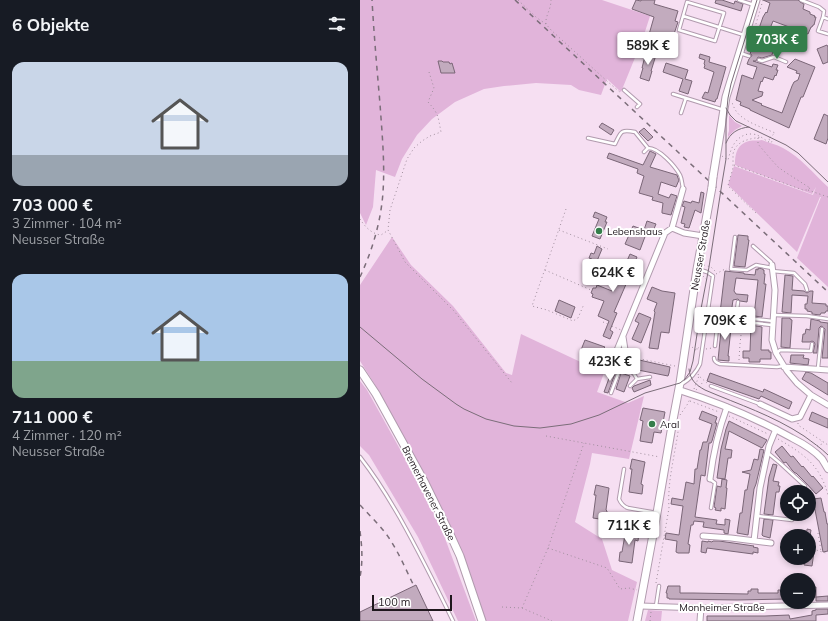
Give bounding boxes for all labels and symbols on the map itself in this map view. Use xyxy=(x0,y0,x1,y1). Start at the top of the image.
pin: 703K € xyxy=(744,26,810,60)
pin: 589K € xyxy=(615,32,681,66)
street label: Neusser Straße xyxy=(688,219,713,291)
place label: Lebenshaus xyxy=(607,225,663,238)
marker: Lebenshaus xyxy=(594,226,604,236)
pin: 624K € xyxy=(580,259,646,293)
pin: 709K € xyxy=(692,307,758,341)
pin: 423K € xyxy=(577,348,643,382)
place label: Aral xyxy=(660,418,679,431)
marker: Aral xyxy=(647,419,657,429)
street label: Bremerhavener Straße xyxy=(399,444,458,543)
pin: 711K € xyxy=(596,512,662,546)
scale bar xyxy=(372,593,452,612)
street label: Monheimer Straße xyxy=(679,601,765,614)

